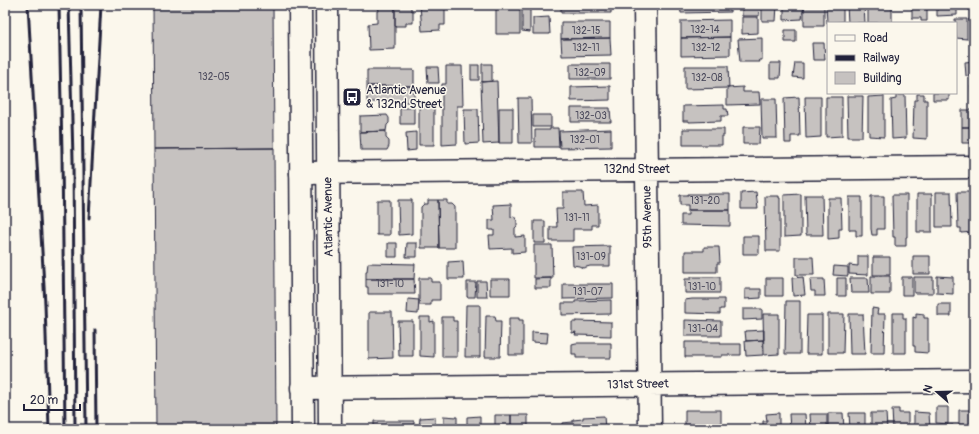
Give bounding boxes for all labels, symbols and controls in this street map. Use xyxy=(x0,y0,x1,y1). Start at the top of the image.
legend xyxy=(827,22,957,94)
house number: 132-14 xyxy=(690,24,720,36)
house number: 132-15 xyxy=(572,25,600,37)
text: Road xyxy=(863,31,888,46)
house number: 132-11 xyxy=(572,42,600,54)
house number: 132-12 xyxy=(692,42,721,54)
text: Railway xyxy=(863,51,899,66)
house number: 132-09 xyxy=(574,67,606,79)
house number: 132-05 xyxy=(198,71,230,83)
text: Building xyxy=(863,71,902,86)
house number: 132-08 xyxy=(691,72,723,84)
place label: Atlantic Avenue & 132nd Street xyxy=(366,83,446,112)
bus stop icon: Atlantic Avenue & 132nd Street xyxy=(341,86,363,108)
house number: 132-03 xyxy=(575,110,607,122)
house number: 132-01 xyxy=(570,134,600,146)
street label: 132nd Street xyxy=(604,162,670,177)
street label: Atlantic Avenue xyxy=(320,177,337,257)
street label: 95th Avenue xyxy=(639,185,656,248)
house number: 131-20 xyxy=(690,195,720,207)
house number: 131-11 xyxy=(564,212,590,224)
house number: 131-09 xyxy=(576,251,606,263)
house number: 131-10 xyxy=(376,278,404,290)
house number: 131-10 xyxy=(688,281,716,293)
house number: 131-07 xyxy=(573,286,604,298)
house number: 131-04 xyxy=(688,323,718,335)
north arrow xyxy=(917,372,957,412)
street label: 131st Street xyxy=(607,376,669,393)
text: N xyxy=(921,383,936,394)
scale bar xyxy=(24,386,80,412)
text: 20 m xyxy=(30,393,59,408)

